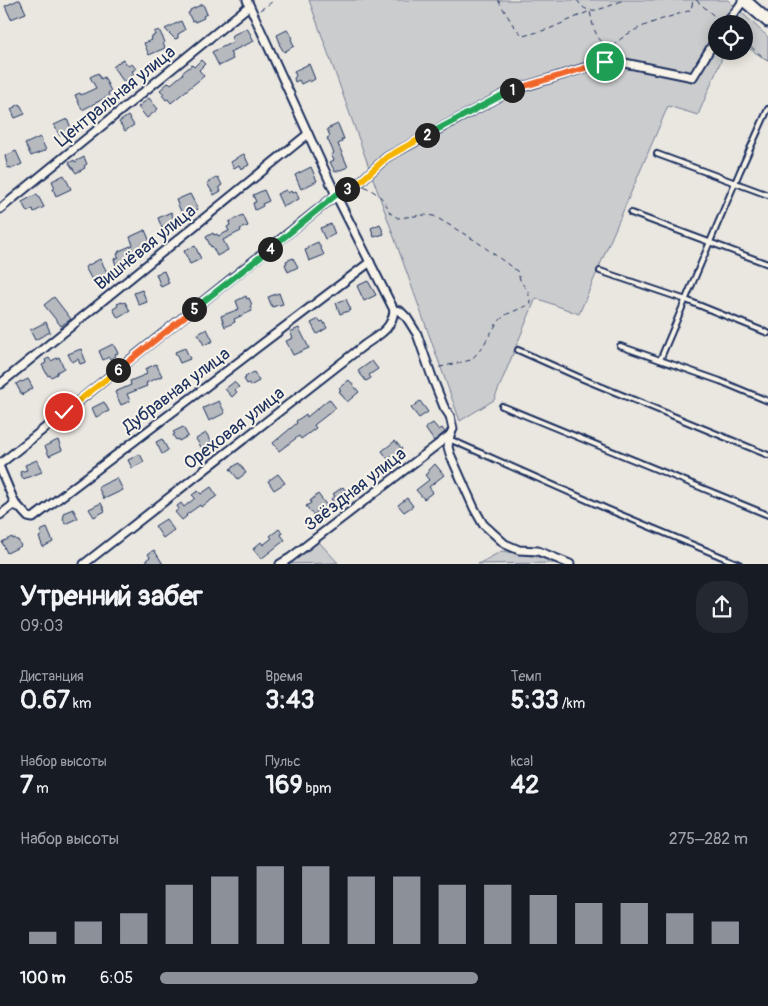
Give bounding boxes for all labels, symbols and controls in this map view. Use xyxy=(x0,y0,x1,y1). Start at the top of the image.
map controls xyxy=(708,15,753,60)
button: locate xyxy=(708,15,753,60)
street label: Центральная улица xyxy=(50,41,180,152)
pin xyxy=(584,41,626,83)
icon: arrive xyxy=(591,48,619,76)
pin: 1 xyxy=(500,78,524,102)
text: 1 xyxy=(510,82,515,99)
pin: 2 xyxy=(414,122,440,148)
text: 2 xyxy=(424,127,431,144)
pin: 3 xyxy=(334,176,360,202)
text: 3 xyxy=(344,181,351,198)
street label: Вишнёвая улица xyxy=(90,199,201,295)
pin: 4 xyxy=(258,236,282,262)
text: 4 xyxy=(266,241,275,258)
pin: 5 xyxy=(182,296,206,322)
text: 5 xyxy=(191,301,198,318)
street label: Дубравная улица xyxy=(117,342,235,439)
pin: 6 xyxy=(106,358,130,382)
text: 6 xyxy=(114,362,123,379)
street label: Ореховая улица xyxy=(179,382,289,475)
pin xyxy=(43,391,85,433)
icon: check xyxy=(50,398,78,426)
street label: Звёздная улица xyxy=(300,442,411,536)
text: Утренний забег xyxy=(20,579,203,614)
button: share xyxy=(696,581,748,633)
text: 09:03 xyxy=(20,616,63,636)
text: Дистанция xyxy=(20,668,84,685)
text: Время xyxy=(265,668,303,685)
text: Темп xyxy=(511,668,542,685)
text: 0.67 xyxy=(20,685,70,716)
text: 3:43 xyxy=(265,685,314,716)
text: 5:33 xyxy=(511,685,559,716)
text: km xyxy=(70,695,91,712)
text: /km xyxy=(559,695,585,712)
text: Набор высоты xyxy=(20,753,107,770)
text: Пульс xyxy=(265,753,301,770)
text: kcal xyxy=(511,753,533,770)
text: 7 xyxy=(20,770,33,801)
text: 169 xyxy=(265,770,303,801)
text: 42 xyxy=(511,770,539,801)
text: m xyxy=(33,780,49,797)
text: bpm xyxy=(303,780,331,797)
text: Набор высоты xyxy=(20,829,119,849)
text: 275–282 m xyxy=(669,829,748,849)
text: 100 m xyxy=(20,968,66,988)
text: 6:05 xyxy=(100,968,133,988)

